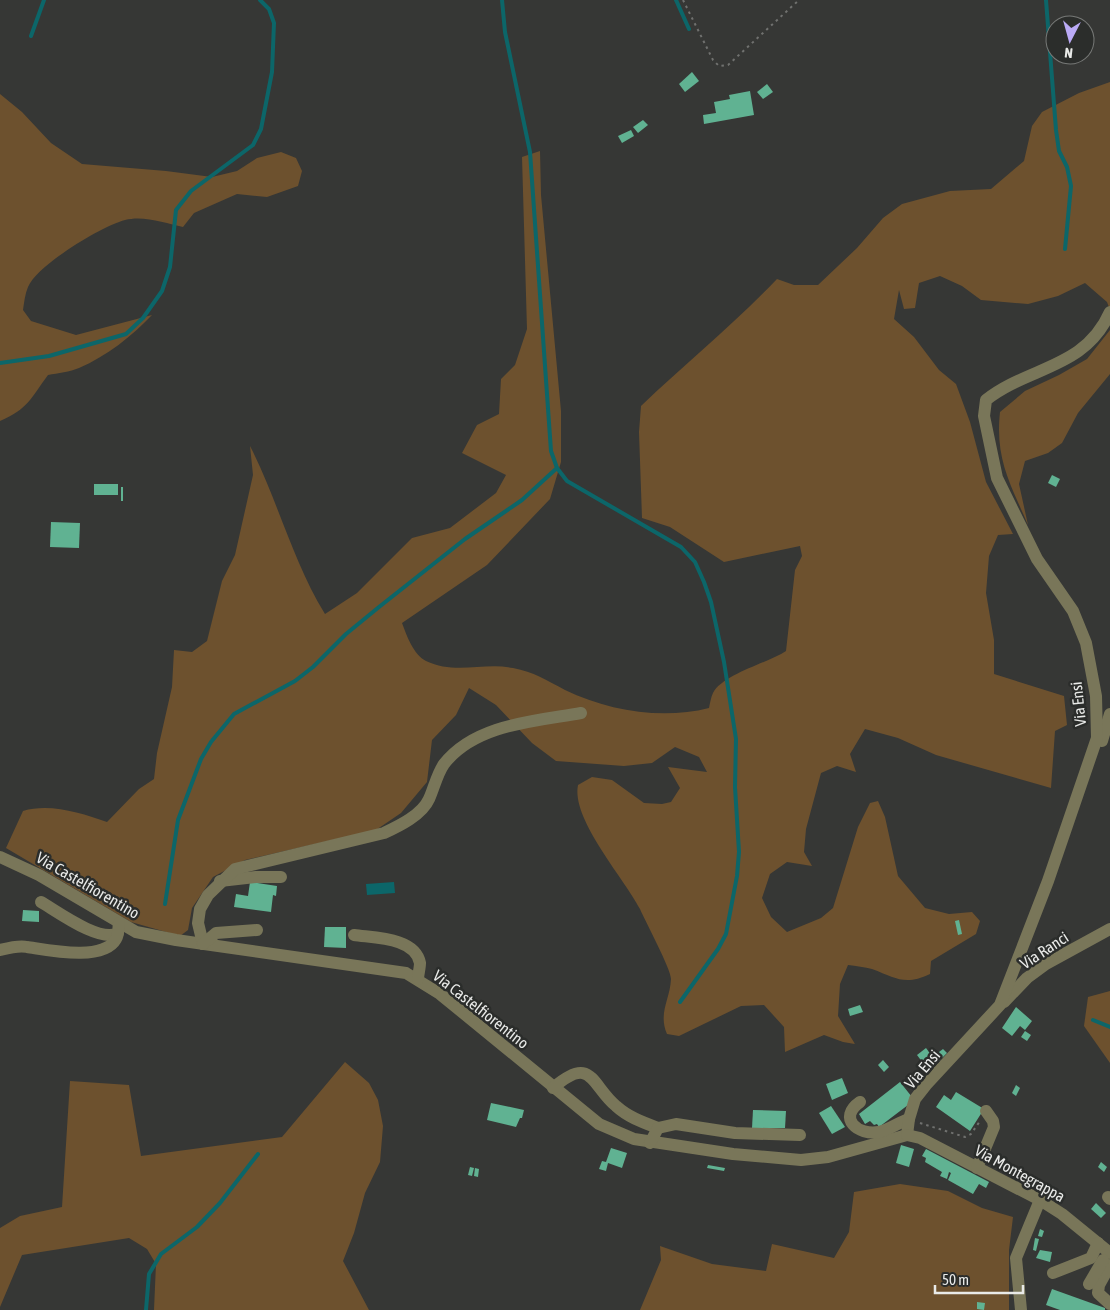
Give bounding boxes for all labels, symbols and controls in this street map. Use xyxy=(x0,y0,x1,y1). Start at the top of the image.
north arrow xyxy=(1045,15,1095,65)
text: N xyxy=(1064,45,1074,61)
street label: Via Ensi xyxy=(1067,681,1089,727)
street label: Via Castelfiorentino xyxy=(33,848,143,922)
street label: Via Ranci xyxy=(1016,928,1072,972)
street label: Via Castelfiorentino xyxy=(430,966,532,1052)
street label: Via Ensi xyxy=(901,1046,943,1092)
street label: Via Montegrappa xyxy=(971,1141,1068,1206)
scale bar xyxy=(935,1262,1022,1294)
text: 50 m xyxy=(942,1271,969,1288)

